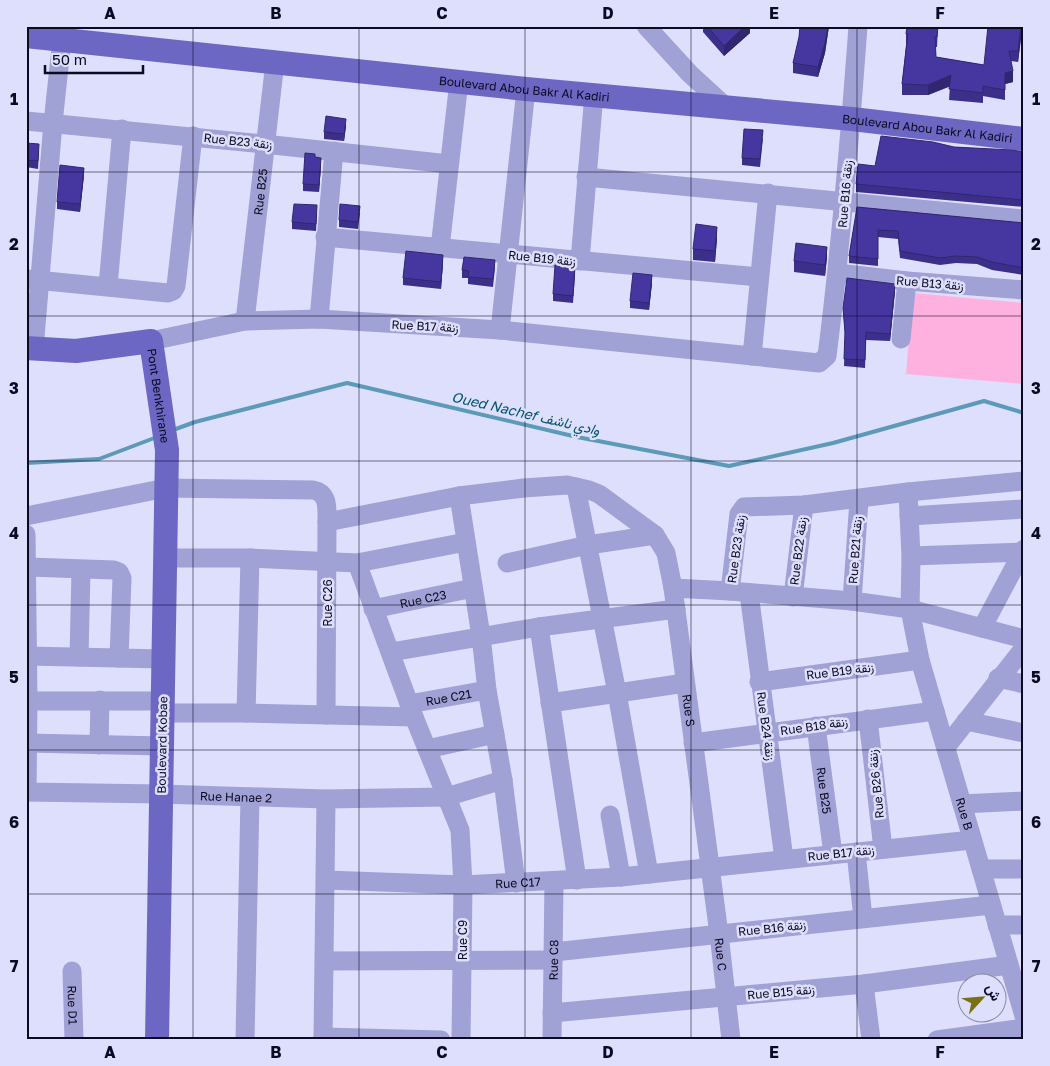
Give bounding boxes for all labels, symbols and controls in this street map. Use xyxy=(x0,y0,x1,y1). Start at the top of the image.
text: A xyxy=(104,3,116,23)
text: B xyxy=(270,3,282,23)
text: C xyxy=(436,3,448,23)
text: D xyxy=(602,3,614,23)
text: E xyxy=(769,3,779,23)
text: F xyxy=(935,3,945,23)
scale bar xyxy=(45,42,142,74)
text: 50 m xyxy=(52,50,87,68)
street label: Boulevard Abou Bakr Al Kadiri xyxy=(438,72,610,104)
text: 1 xyxy=(10,89,18,109)
text: 1 xyxy=(1032,89,1040,109)
street label: Boulevard Abou Bakr Al Kadiri xyxy=(841,111,1013,145)
street label: Rue B23 زنقة xyxy=(203,130,273,153)
street label: Rue B16 زنقة xyxy=(835,159,856,229)
street label: Rue B25 xyxy=(250,168,270,216)
text: 2 xyxy=(9,234,19,254)
text: 2 xyxy=(1031,234,1041,254)
street label: Rue B19 زنقة xyxy=(507,247,577,270)
street label: Rue B13 زنقة xyxy=(895,273,964,294)
street label: Rue B17 زنقة xyxy=(391,317,459,336)
street label: Pont Benkhirane xyxy=(145,347,173,444)
text: 3 xyxy=(9,378,19,398)
text: 3 xyxy=(1031,378,1041,398)
water label: Oued Nachef وادي ناشف xyxy=(449,388,603,442)
street label: Rue B23 زنقة xyxy=(724,514,749,584)
street label: Rue B22 زنقة xyxy=(786,516,811,586)
street label: Rue B21 زنقة xyxy=(845,516,866,584)
text: 4 xyxy=(9,523,19,543)
text: 4 xyxy=(1031,523,1041,543)
street label: Rue C26 xyxy=(320,579,335,627)
street label: Rue C23 xyxy=(398,586,448,611)
street label: Rue B19 زنقة xyxy=(805,659,875,684)
text: 5 xyxy=(9,667,19,687)
text: 5 xyxy=(1031,667,1041,687)
street label: Rue C21 xyxy=(424,685,473,708)
street label: Rue B24 زنقة xyxy=(753,691,778,762)
street label: Rue S xyxy=(680,693,699,728)
street label: Boulevard Kobae xyxy=(154,696,170,794)
street label: Rue B18 زنقة xyxy=(779,714,849,739)
street label: Rue B26 زنقة xyxy=(865,749,888,819)
street label: Rue B25 xyxy=(814,766,835,815)
street label: Rue Hanae 2 xyxy=(200,788,272,805)
street label: Rue B xyxy=(953,795,977,832)
text: 6 xyxy=(9,812,19,832)
text: 6 xyxy=(1031,812,1041,832)
street label: Rue B17 زنقة xyxy=(807,842,875,865)
street label: Rue C17 xyxy=(495,874,541,891)
street label: Rue B16 زنقة xyxy=(737,917,807,940)
street label: Rue C9 xyxy=(455,920,470,960)
street label: Rue C xyxy=(712,937,731,972)
street label: Rue C8 xyxy=(545,940,561,980)
text: 7 xyxy=(10,956,19,976)
text: 7 xyxy=(1032,956,1041,976)
north arrow xyxy=(958,974,1008,1024)
text: ش xyxy=(982,981,1006,1004)
street label: Rue B15 زنقة xyxy=(747,982,816,1003)
street label: Rue D1 xyxy=(65,985,81,1025)
text: A xyxy=(104,1042,116,1062)
text: B xyxy=(270,1042,282,1062)
text: C xyxy=(436,1042,448,1062)
text: D xyxy=(602,1042,614,1062)
text: E xyxy=(769,1042,779,1062)
text: F xyxy=(935,1042,945,1062)

